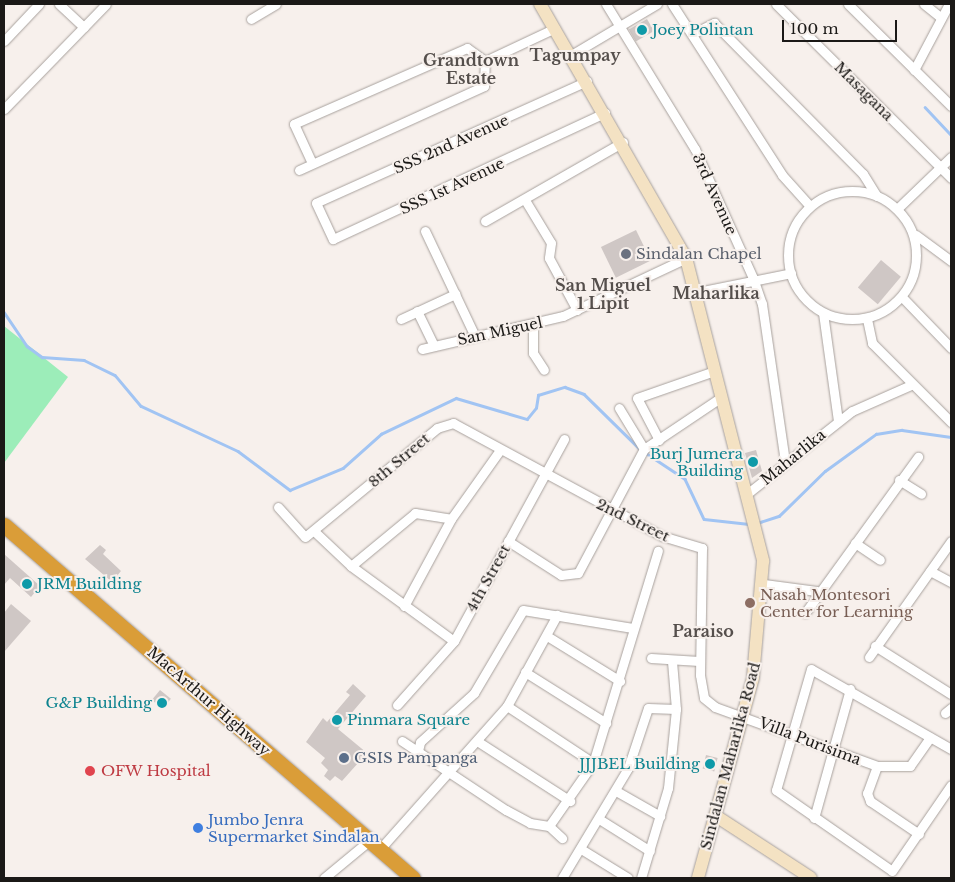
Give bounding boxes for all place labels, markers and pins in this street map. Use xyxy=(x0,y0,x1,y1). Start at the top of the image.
place label: Joey Polintan xyxy=(652,21,754,39)
marker: Joey Polintan xyxy=(636,24,648,36)
place label: Sindalan Chapel xyxy=(636,245,762,263)
marker: Sindalan Chapel xyxy=(620,248,632,260)
place label: Burj Jumera Building xyxy=(650,444,743,479)
marker: Burj Jumera Building xyxy=(747,456,759,468)
place label: JRM Building xyxy=(37,575,141,593)
marker: JRM Building xyxy=(21,578,33,590)
place label: Nasah Montesori Center for Learning xyxy=(760,585,914,620)
marker: Nasah Montesori Center for Learning xyxy=(744,597,756,609)
place label: G&P Building xyxy=(45,694,152,712)
marker: G&P Building xyxy=(156,697,168,709)
place label: Pinmara Square xyxy=(347,711,470,729)
marker: Pinmara Square xyxy=(331,714,343,726)
place label: GSIS Pampanga xyxy=(354,749,478,767)
marker: GSIS Pampanga xyxy=(338,752,350,764)
place label: JJJBEL Building xyxy=(579,755,700,773)
marker: JJJBEL Building xyxy=(704,758,716,770)
place label: OFW Hospital xyxy=(101,762,211,780)
marker: OFW Hospital xyxy=(83,764,97,778)
place label: Jumbo Jenra Supermarket Sindalan xyxy=(208,810,380,845)
marker: Jumbo Jenra Supermarket Sindalan xyxy=(192,822,204,834)

